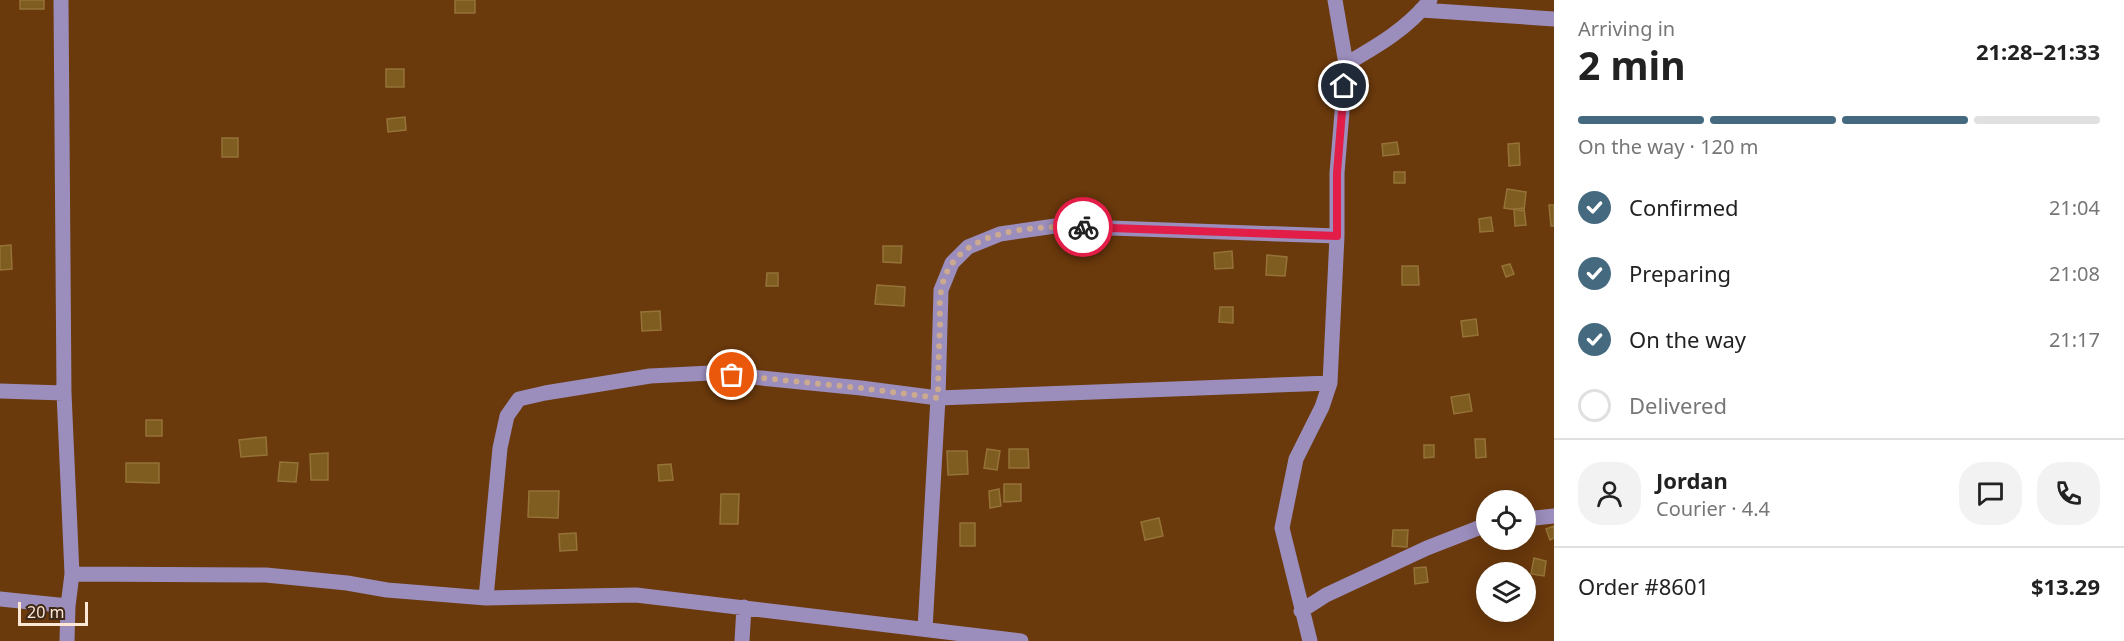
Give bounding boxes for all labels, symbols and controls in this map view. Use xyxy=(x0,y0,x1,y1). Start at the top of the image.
text: Arriving in xyxy=(1578,15,1675,42)
text: 21:28–21:33 xyxy=(1976,36,2100,66)
text: 2 min xyxy=(1578,38,1685,91)
pin xyxy=(1318,60,1369,111)
icon: home xyxy=(1327,69,1360,102)
text: On the way · 120 m xyxy=(1578,133,1758,160)
icon: check xyxy=(1578,191,1611,224)
text: Confirmed xyxy=(1629,192,1739,222)
text: 21:04 xyxy=(2049,194,2100,221)
courier xyxy=(1053,197,1113,257)
icon: bike xyxy=(1067,211,1100,244)
icon: check xyxy=(1578,257,1611,290)
text: Preparing xyxy=(1629,258,1731,288)
text: 21:08 xyxy=(2049,260,2100,287)
icon: check xyxy=(1578,323,1611,356)
text: On the way xyxy=(1629,324,1746,354)
text: 21:17 xyxy=(2049,326,2100,353)
pin xyxy=(706,349,757,400)
icon: bag xyxy=(715,358,748,391)
text: Delivered xyxy=(1629,390,1727,420)
button: person xyxy=(1578,462,1641,525)
button: chat xyxy=(1959,462,2022,525)
button: phone xyxy=(2037,462,2100,525)
text: Jordan xyxy=(1656,465,1728,495)
map controls xyxy=(1476,490,1536,622)
button: locate xyxy=(1476,490,1536,550)
text: Courier · 4.4 xyxy=(1656,495,1770,522)
button: layers xyxy=(1476,562,1536,622)
text: Order #8601 xyxy=(1578,571,1709,601)
text: $13.29 xyxy=(2031,571,2100,601)
scale bar xyxy=(18,599,88,626)
text: 20 m xyxy=(27,601,64,623)

